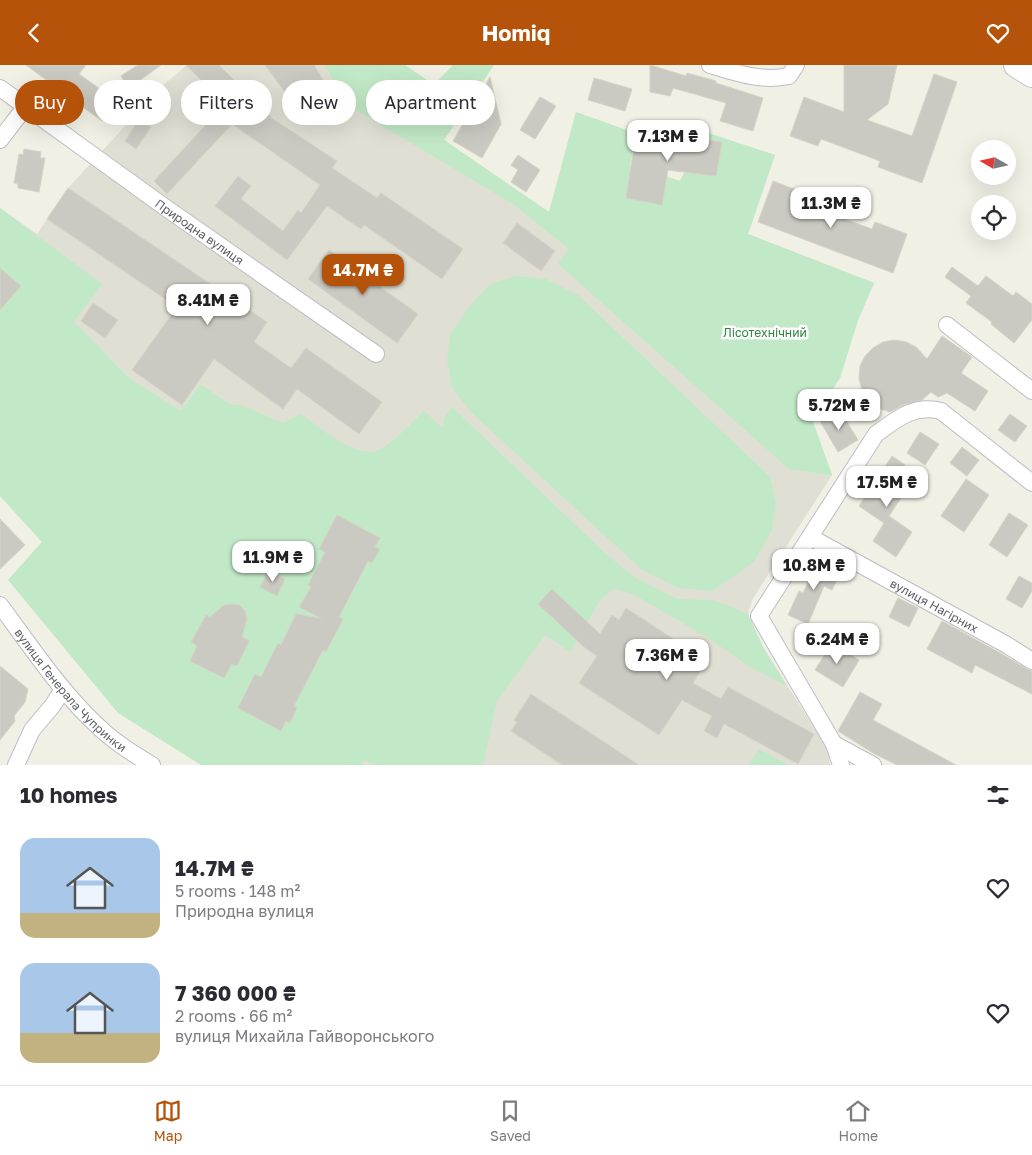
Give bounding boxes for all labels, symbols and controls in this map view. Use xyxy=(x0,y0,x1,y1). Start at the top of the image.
icon: back xyxy=(20,19,48,47)
text: Homiq xyxy=(482,19,550,46)
icon: heart xyxy=(984,19,1012,47)
chip: Buy xyxy=(15,80,84,125)
chip: Rent xyxy=(94,80,171,125)
chip: Filters xyxy=(181,80,272,125)
chip: New xyxy=(282,80,356,125)
chip: Apartment xyxy=(366,80,495,125)
pin: 7.13M ₴ xyxy=(622,119,714,162)
text: 7.13M ₴ xyxy=(638,126,698,146)
north arrow xyxy=(971,140,1016,185)
map controls xyxy=(971,140,1016,240)
pin: 11.3M ₴ xyxy=(785,186,877,229)
text: 11.3M ₴ xyxy=(801,193,861,213)
street label: Природна вулиця xyxy=(153,195,247,267)
button: locate xyxy=(971,195,1016,240)
pin: 14.7M ₴ xyxy=(317,253,409,296)
text: 14.7M ₴ xyxy=(333,260,393,280)
pin: 8.41M ₴ xyxy=(162,283,254,326)
text: 8.41M ₴ xyxy=(177,290,239,310)
park label: Лісотехнічний xyxy=(723,325,807,340)
pin: 5.72M ₴ xyxy=(793,389,885,431)
text: 5.72M ₴ xyxy=(808,395,870,415)
pin: 17.5M ₴ xyxy=(841,465,933,508)
text: 17.5M ₴ xyxy=(857,472,917,492)
pin: 11.9M ₴ xyxy=(227,541,319,583)
text: 11.9M ₴ xyxy=(243,547,303,567)
pin: 10.8M ₴ xyxy=(768,549,860,591)
text: 10.8M ₴ xyxy=(783,555,845,575)
street label: вулиця Нагірних xyxy=(888,575,981,636)
pin: 6.24M ₴ xyxy=(791,623,883,665)
street label: вулиця Генерала Чупринки xyxy=(12,625,130,755)
text: 6.24M ₴ xyxy=(805,629,869,649)
pin: 7.36M ₴ xyxy=(621,639,713,681)
text: 7.36M ₴ xyxy=(636,645,698,665)
icon: filters xyxy=(984,781,1012,809)
text: 10 homes xyxy=(20,782,118,808)
text: 14.7M ₴ xyxy=(175,855,254,881)
icon: home xyxy=(60,858,120,918)
icon: heart xyxy=(984,874,1012,902)
text: 5 rooms · 148 m² xyxy=(175,881,300,901)
text: Природна вулиця xyxy=(175,901,314,921)
text: 7 360 000 ₴ xyxy=(175,980,296,1006)
icon: home xyxy=(60,983,120,1043)
icon: heart xyxy=(984,999,1012,1027)
text: 2 rooms · 66 m² xyxy=(175,1006,292,1026)
text: вулиця Михайла Гайворонського xyxy=(175,1026,434,1046)
tab: Map xyxy=(154,1097,182,1144)
tab: Saved xyxy=(490,1097,531,1144)
tab: Home xyxy=(839,1097,878,1144)

